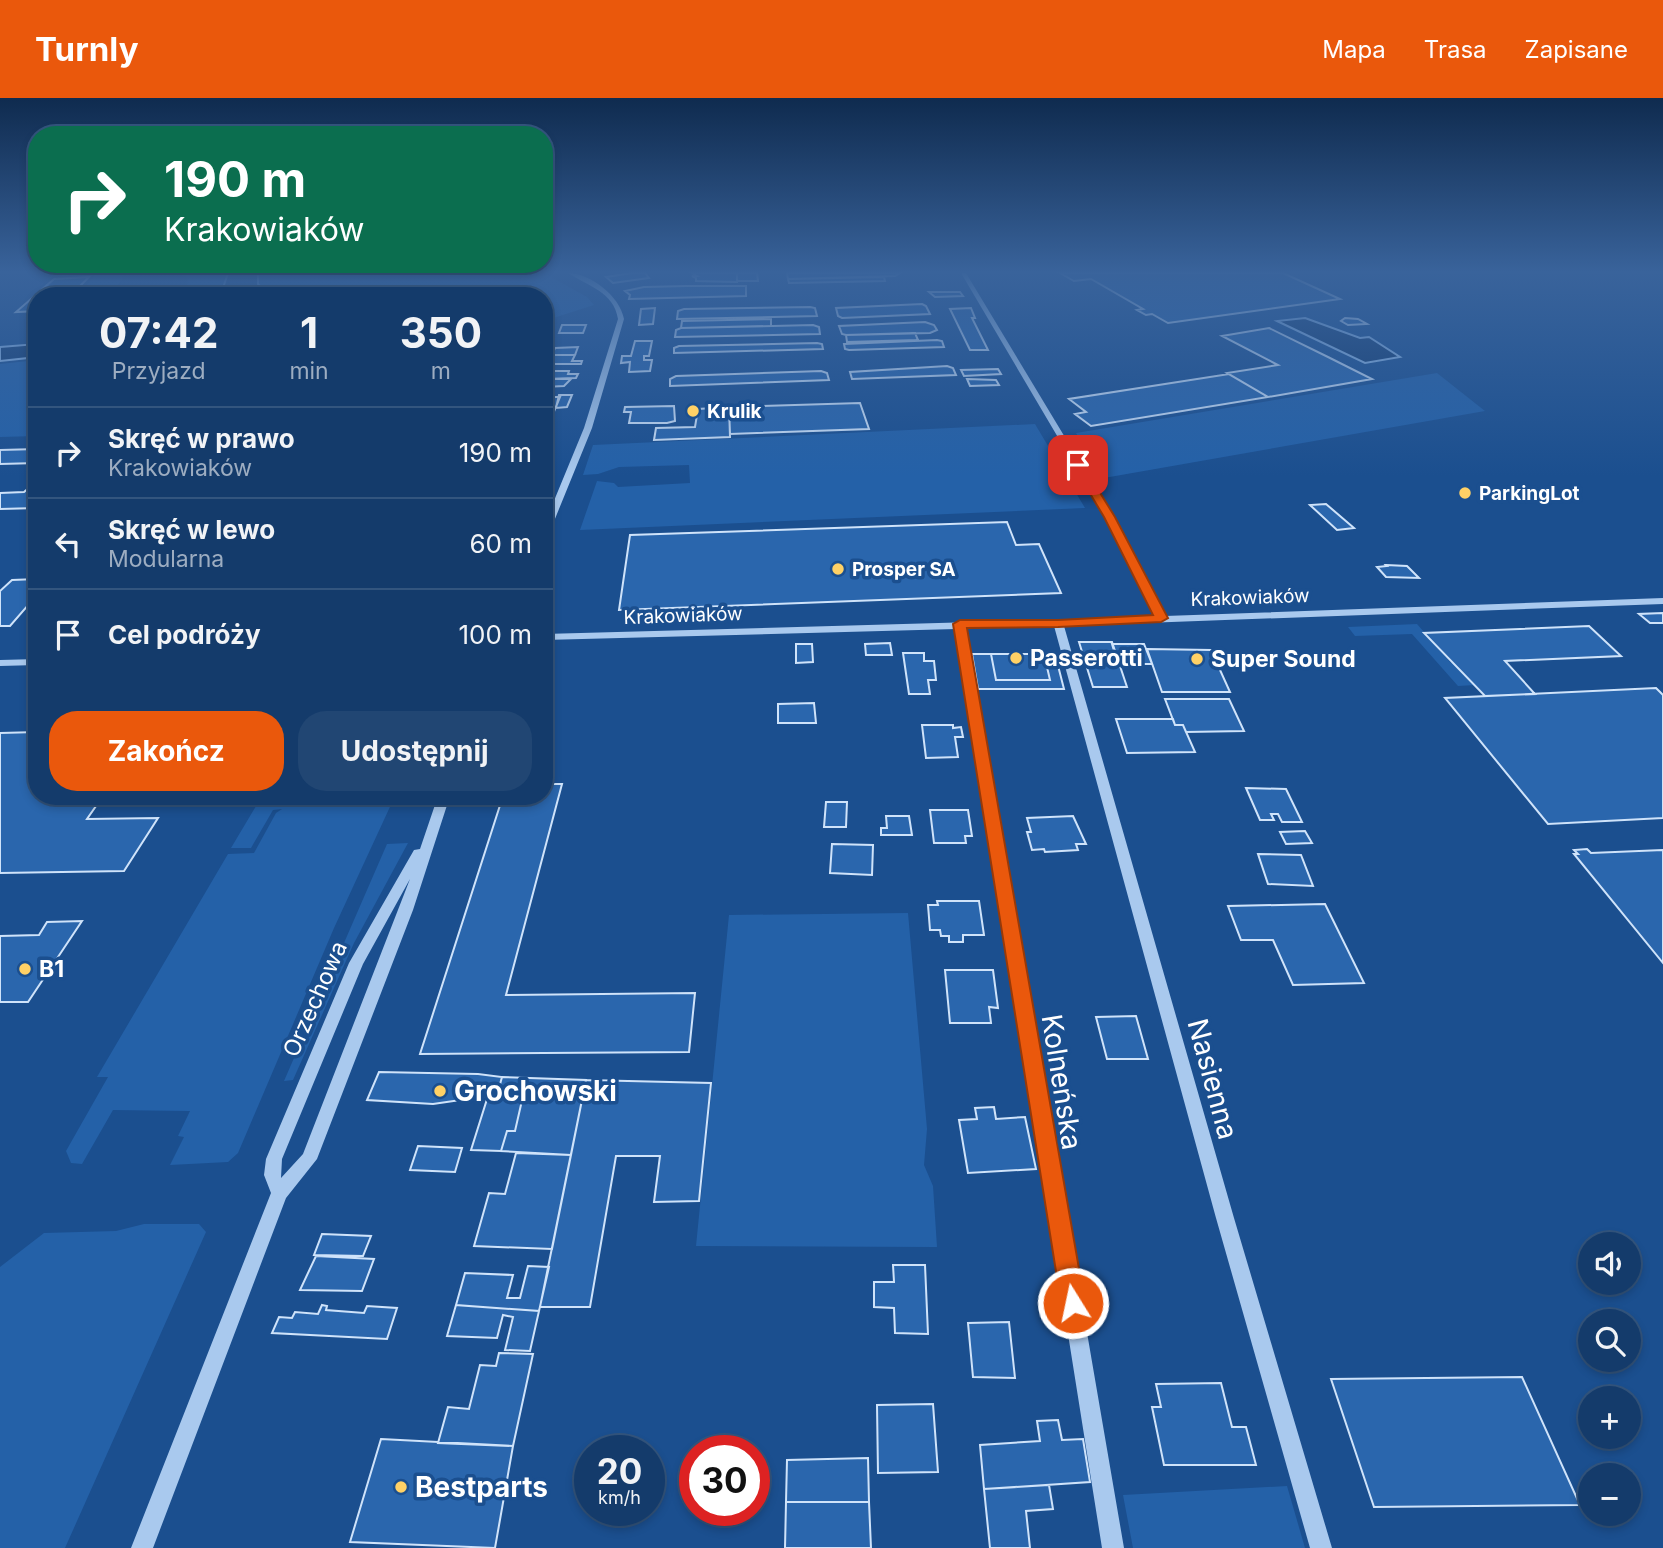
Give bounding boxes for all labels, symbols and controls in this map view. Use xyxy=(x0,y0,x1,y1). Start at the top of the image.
text: Turnly xyxy=(35,29,139,69)
text: Mapa xyxy=(1322,35,1386,64)
text: Trasa xyxy=(1424,35,1487,64)
text: Zapisane xyxy=(1525,35,1628,64)
text: 190 m xyxy=(164,150,306,209)
icon: right xyxy=(49,154,140,245)
text: Krakowiaków xyxy=(164,210,365,249)
text: 07:42 xyxy=(99,307,218,358)
text: 1 xyxy=(300,307,318,358)
text: 350 xyxy=(400,307,482,358)
text: Przyjazd xyxy=(112,357,206,385)
text: min xyxy=(289,357,329,385)
text: m xyxy=(431,357,451,385)
place label: Krulik xyxy=(707,400,762,423)
marker: Krulik xyxy=(685,403,701,419)
text: Skręć w prawo xyxy=(108,423,295,454)
icon: right xyxy=(49,434,87,472)
pin xyxy=(1048,435,1108,495)
text: 190 m xyxy=(459,437,532,468)
icon: arrive xyxy=(1059,446,1097,484)
text: Krakowiaków xyxy=(108,454,252,482)
place label: ParkingLot xyxy=(1479,482,1580,505)
marker: ParkingLot xyxy=(1457,485,1473,501)
text: Skręć w lewo xyxy=(108,514,275,545)
icon: left xyxy=(49,525,87,563)
text: 60 m xyxy=(469,528,532,559)
text: Modularna xyxy=(108,545,224,573)
place label: Prosper SA xyxy=(852,558,956,581)
marker: Prosper SA xyxy=(830,561,846,577)
street label: Krakowiaków xyxy=(1190,584,1310,611)
street label: Krakowiaków xyxy=(623,602,743,629)
icon: arrive xyxy=(49,616,87,654)
text: Cel podróży xyxy=(108,619,261,650)
text: 100 m xyxy=(459,619,532,650)
place label: Passerotti xyxy=(1030,644,1143,672)
place label: Super Sound xyxy=(1211,645,1356,673)
marker: Passerotti xyxy=(1008,650,1024,666)
marker: Super Sound xyxy=(1189,651,1205,667)
button: Zakończ xyxy=(49,711,284,791)
button: Udostępnij xyxy=(298,711,532,791)
street label: Orzechowa xyxy=(277,937,353,1061)
place label: B1 xyxy=(39,955,64,983)
marker: B1 xyxy=(17,961,33,977)
street label: Kolneńska xyxy=(1035,1012,1089,1152)
street label: Nasienna xyxy=(1181,1015,1245,1143)
place label: Grochowski xyxy=(454,1074,617,1108)
marker: Grochowski xyxy=(432,1083,448,1099)
map controls xyxy=(1578,1232,1641,1526)
button: sound xyxy=(1578,1232,1641,1295)
position arrow xyxy=(1036,1266,1110,1340)
button: search xyxy=(1578,1309,1641,1372)
button: + xyxy=(1578,1386,1641,1449)
speed limit sign: 30 xyxy=(679,1435,770,1526)
text: 20 xyxy=(597,1450,642,1492)
button: − xyxy=(1578,1463,1641,1526)
place label: Bestparts xyxy=(415,1470,548,1504)
marker: Bestparts xyxy=(393,1479,409,1495)
text: km/h xyxy=(598,1487,641,1508)

